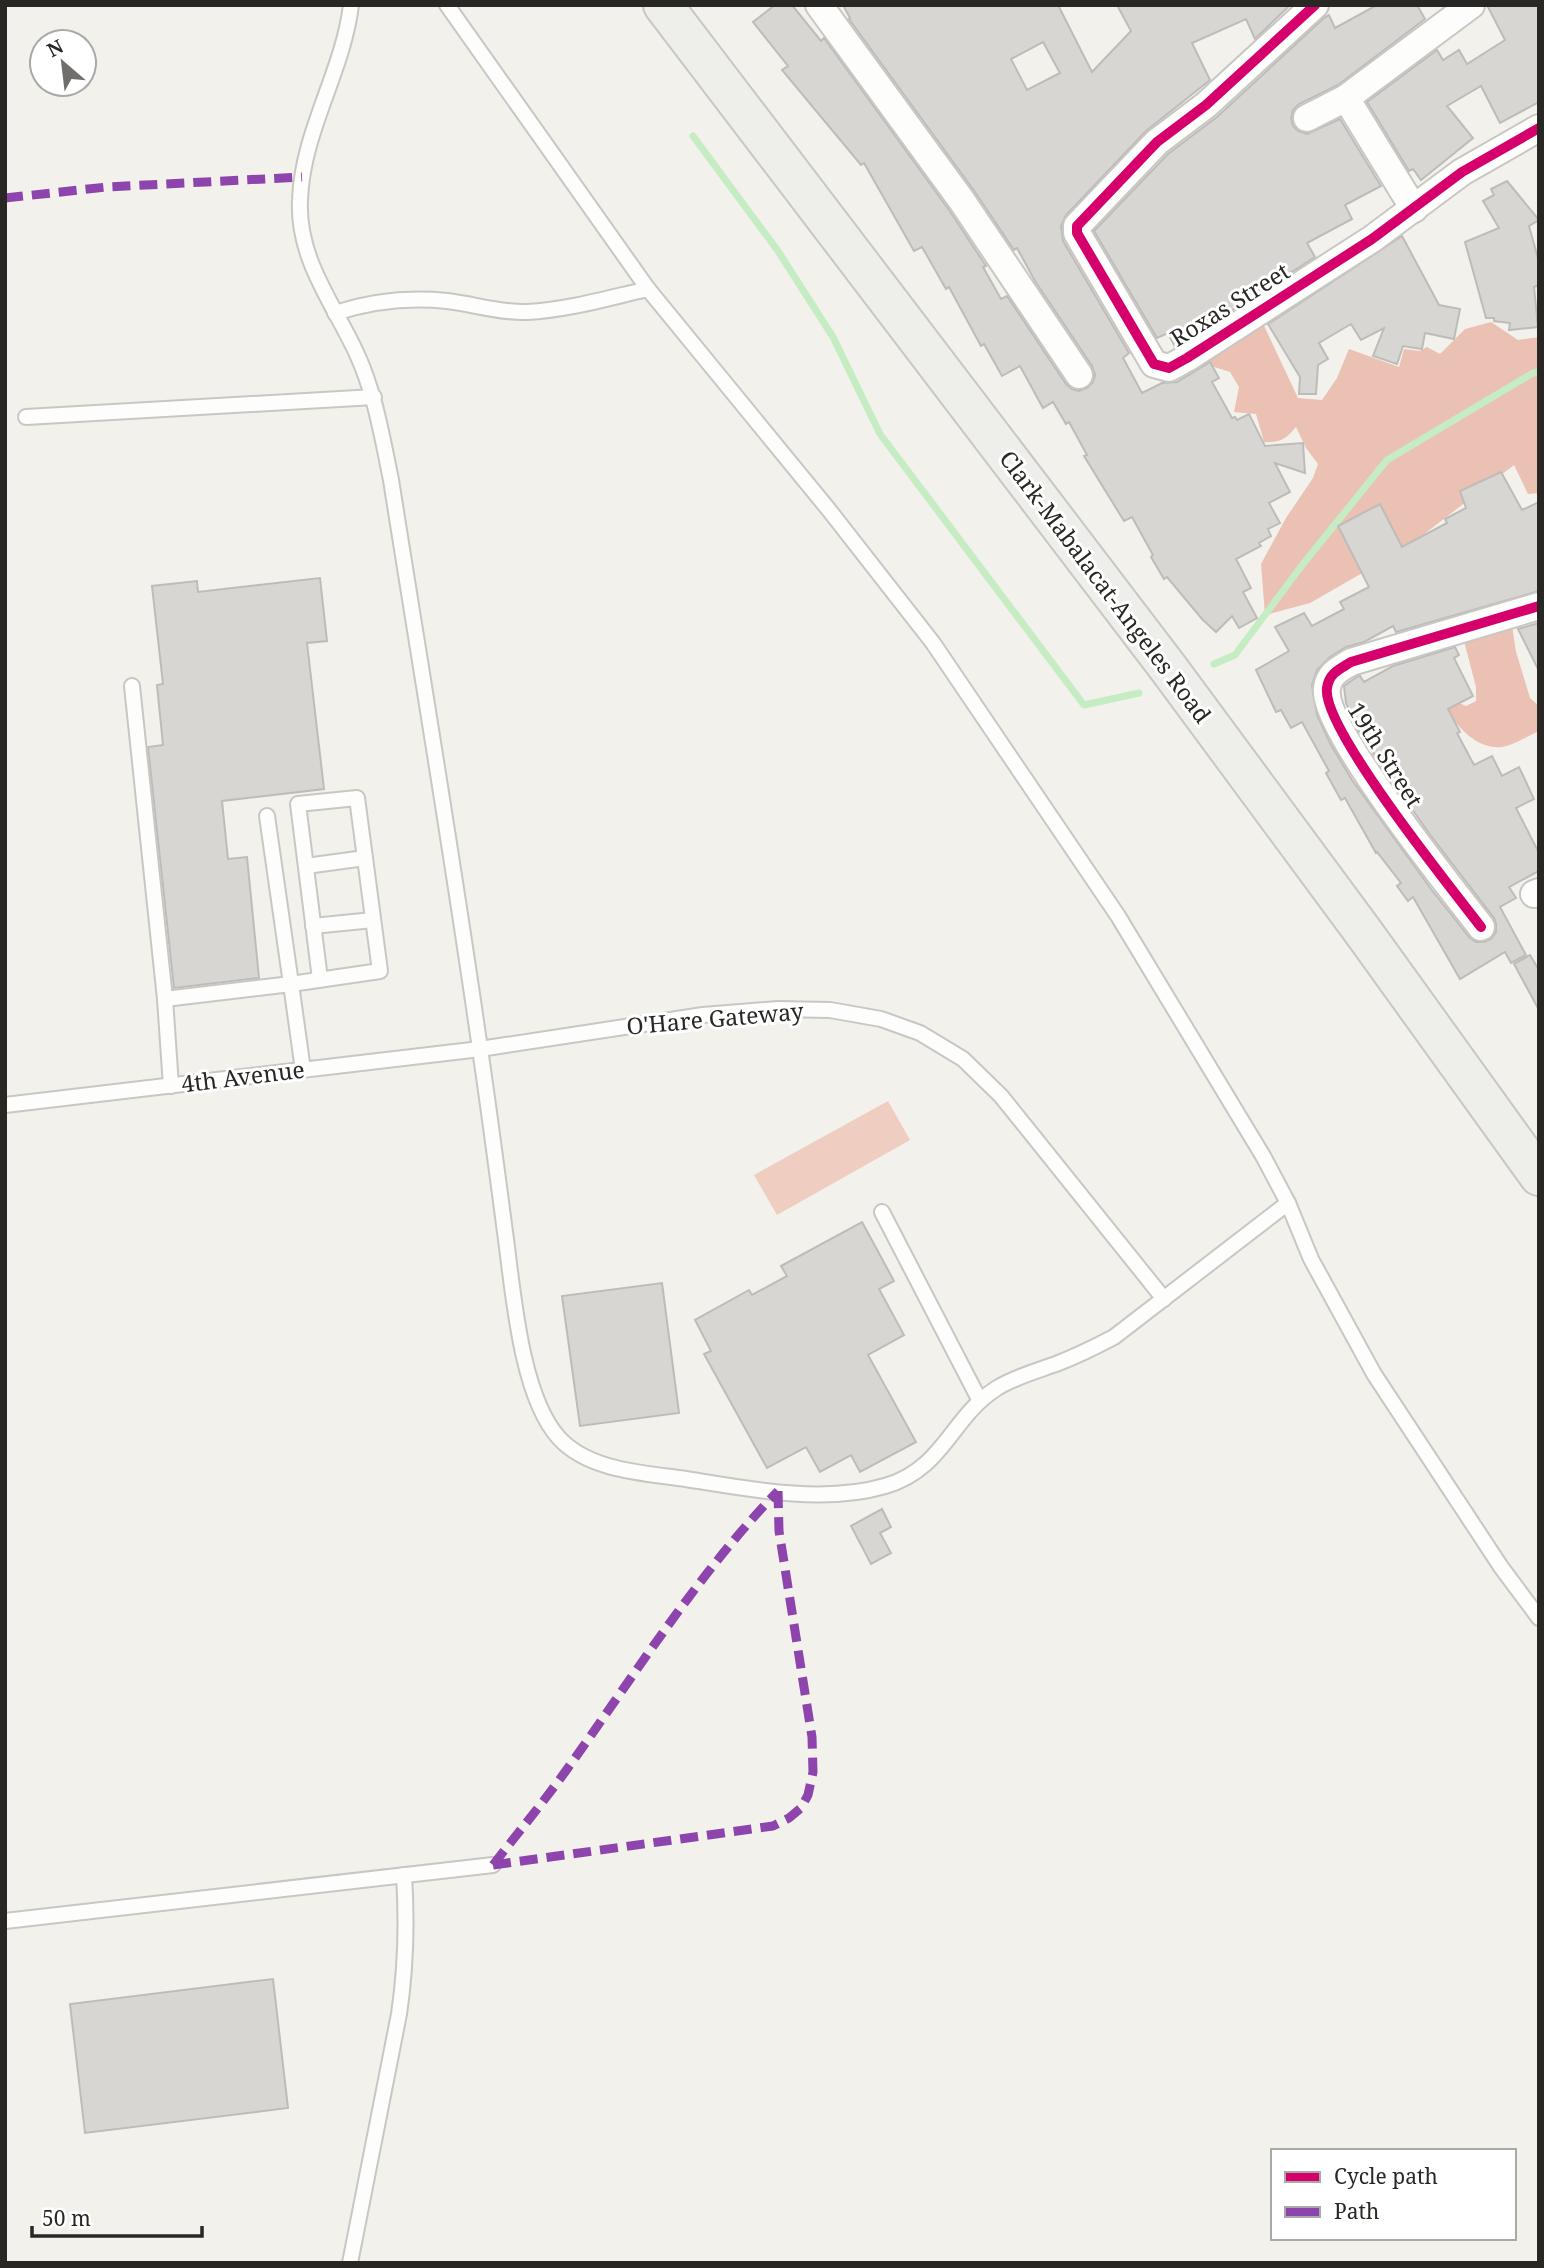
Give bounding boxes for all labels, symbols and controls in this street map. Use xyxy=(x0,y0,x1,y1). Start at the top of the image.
north arrow xyxy=(28,28,98,98)
text: N xyxy=(42,33,68,63)
street label: Roxas Street xyxy=(1164,255,1295,354)
street label: Clark-Mabalacat-Angeles Road xyxy=(993,444,1219,729)
street label: 19th Street xyxy=(1341,696,1431,813)
street label: O'Hare Gateway xyxy=(625,994,805,1042)
street label: 4th Avenue xyxy=(180,1053,306,1099)
legend xyxy=(1271,2149,1516,2240)
text: Cycle path xyxy=(1334,2162,1438,2190)
scale bar xyxy=(32,2194,201,2238)
text: Path xyxy=(1334,2197,1379,2225)
text: 50 m xyxy=(42,2204,91,2232)

